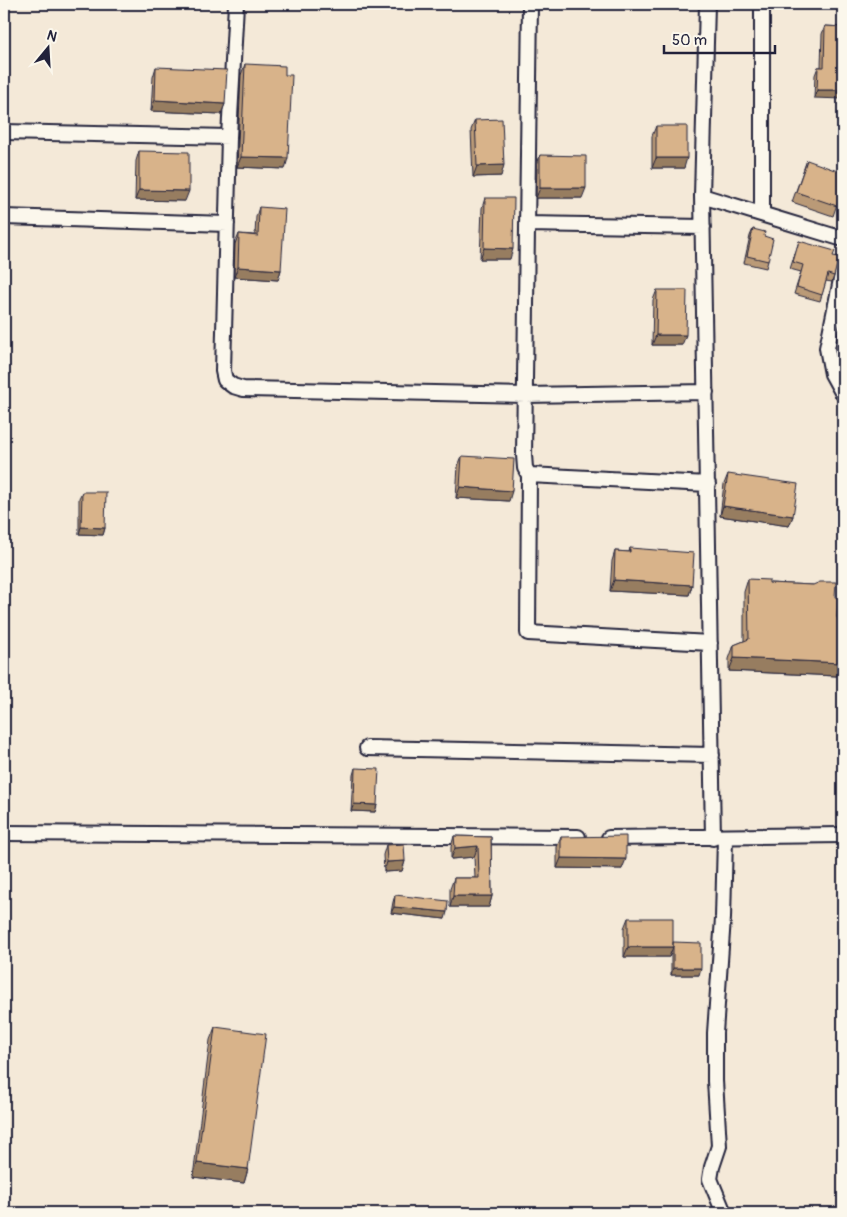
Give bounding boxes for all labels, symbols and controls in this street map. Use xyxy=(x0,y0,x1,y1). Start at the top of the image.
north arrow xyxy=(22,22,72,72)
scale bar xyxy=(664,22,776,54)
text: N xyxy=(45,27,59,46)
text: 50 m xyxy=(672,31,707,50)

